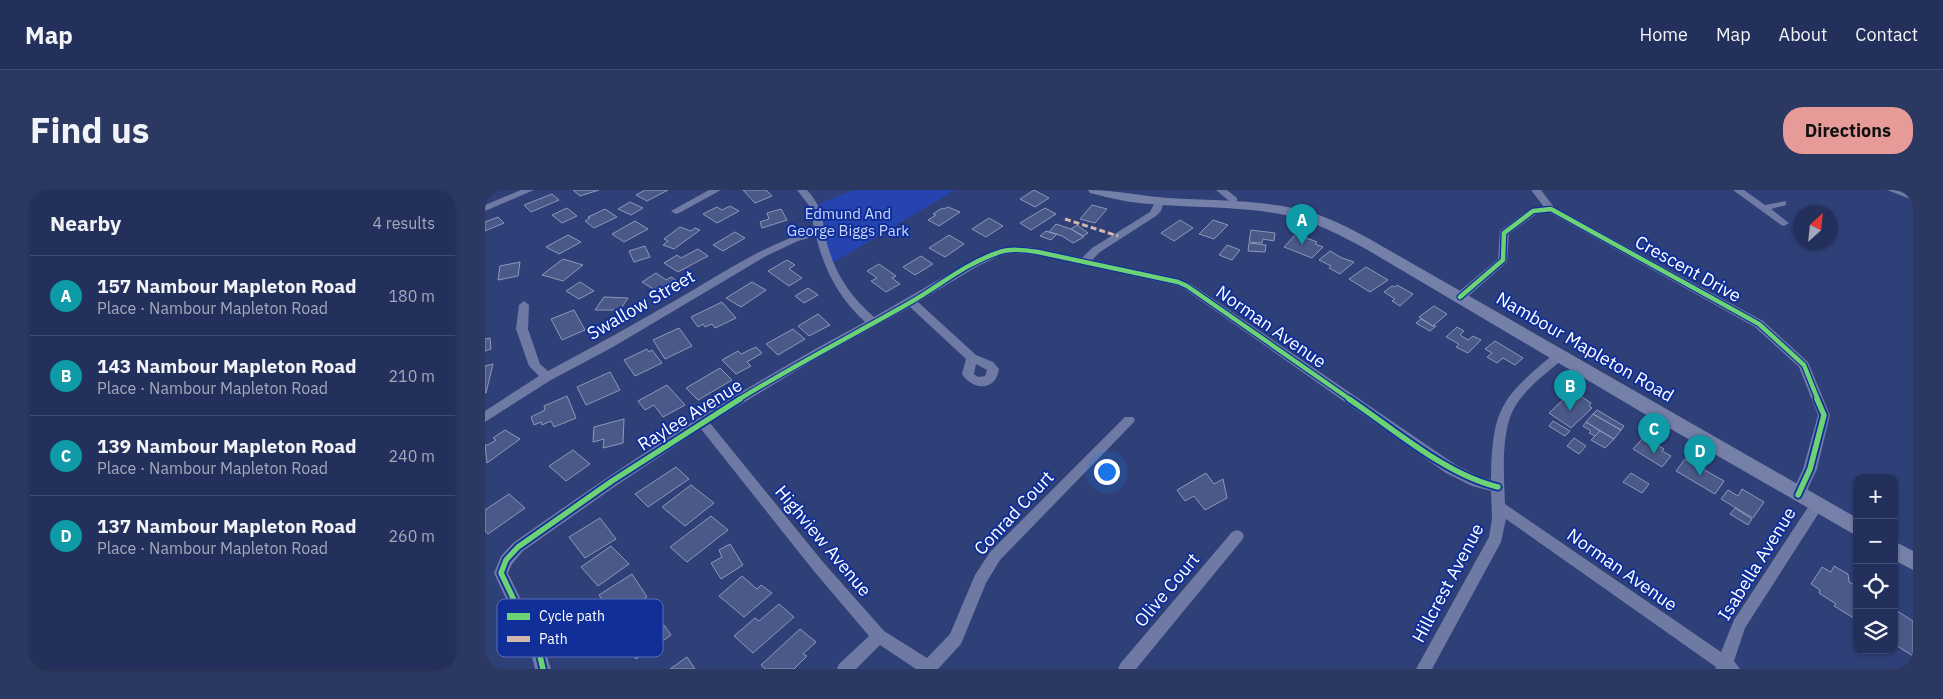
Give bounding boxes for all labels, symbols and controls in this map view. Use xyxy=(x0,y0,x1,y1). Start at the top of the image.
text: Map xyxy=(25,19,73,51)
text: Home xyxy=(1640,23,1688,46)
text: Map xyxy=(1716,23,1751,46)
text: About xyxy=(1779,23,1827,46)
text: Contact xyxy=(1855,23,1918,46)
text: Find us xyxy=(30,107,149,153)
button: Directions xyxy=(1783,107,1913,154)
park label: Edmund And George Biggs Park xyxy=(787,204,909,240)
pin: A xyxy=(1286,204,1318,245)
north arrow xyxy=(1793,205,1838,250)
text: Nearby xyxy=(50,209,121,237)
text: 4 results xyxy=(372,213,435,233)
street label: Crescent Drive xyxy=(1631,230,1745,307)
street label: Swallow Street xyxy=(583,264,699,345)
text: 157 Nambour Mapleton Road xyxy=(97,274,357,298)
street label: Norman Avenue xyxy=(1212,280,1331,373)
text: A xyxy=(61,286,71,306)
text: 180 m xyxy=(388,286,435,306)
street label: Nambour Mapleton Road xyxy=(1492,286,1678,407)
text: Place · Nambour Mapleton Road xyxy=(97,298,328,318)
text: 143 Nambour Mapleton Road xyxy=(97,354,357,378)
text: B xyxy=(61,366,71,386)
text: 210 m xyxy=(388,366,435,386)
pin: B xyxy=(1554,370,1586,411)
street label: Raylee Avenue xyxy=(633,373,746,456)
text: Place · Nambour Mapleton Road xyxy=(97,378,328,398)
pin: C xyxy=(1638,413,1670,454)
text: 139 Nambour Mapleton Road xyxy=(97,434,357,458)
pin: D xyxy=(1684,435,1716,476)
text: C xyxy=(61,446,71,466)
text: 240 m xyxy=(388,446,435,466)
text: Place · Nambour Mapleton Road xyxy=(97,458,328,478)
your location xyxy=(1094,459,1120,485)
street label: Conrad Court xyxy=(969,466,1058,560)
map controls xyxy=(1853,474,1898,654)
button: + xyxy=(1853,474,1898,519)
street label: Highview Avenue xyxy=(770,480,877,601)
street label: Isabella Avenue xyxy=(1712,503,1801,625)
text: 137 Nambour Mapleton Road xyxy=(97,514,357,538)
street label: Hillcrest Avenue xyxy=(1406,519,1489,646)
button: − xyxy=(1853,519,1898,564)
street label: Norman Avenue xyxy=(1563,523,1682,616)
text: D xyxy=(60,526,72,546)
text: 260 m xyxy=(388,526,435,546)
text: Place · Nambour Mapleton Road xyxy=(97,538,328,558)
street label: Olive Court xyxy=(1129,548,1204,631)
button: locate xyxy=(1853,564,1898,609)
legend xyxy=(497,599,663,657)
text: Cycle path xyxy=(539,607,605,625)
button: layers xyxy=(1853,609,1898,654)
text: Path xyxy=(539,630,568,648)

